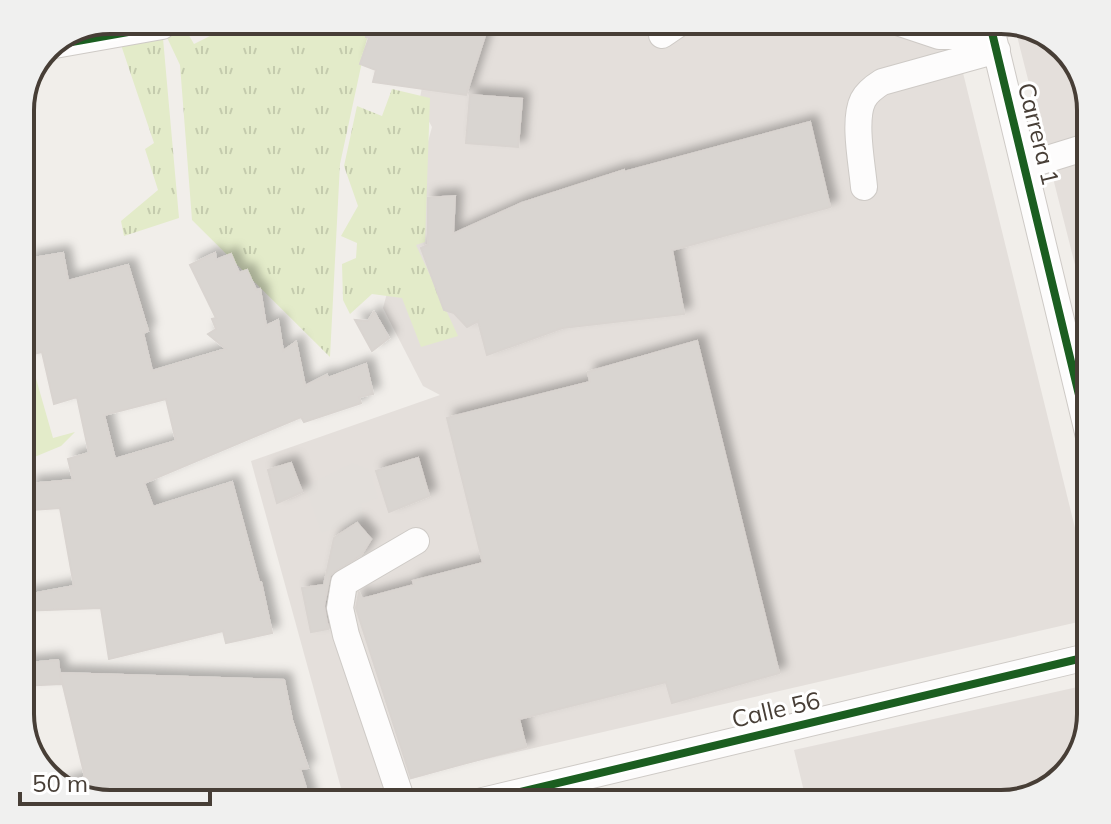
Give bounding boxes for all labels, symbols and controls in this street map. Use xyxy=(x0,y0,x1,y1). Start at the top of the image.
street label: Carrera 1 xyxy=(1012,79,1066,188)
street label: Calle 56 xyxy=(729,684,823,734)
scale bar xyxy=(20,756,210,806)
text: 50 m xyxy=(32,768,88,798)

